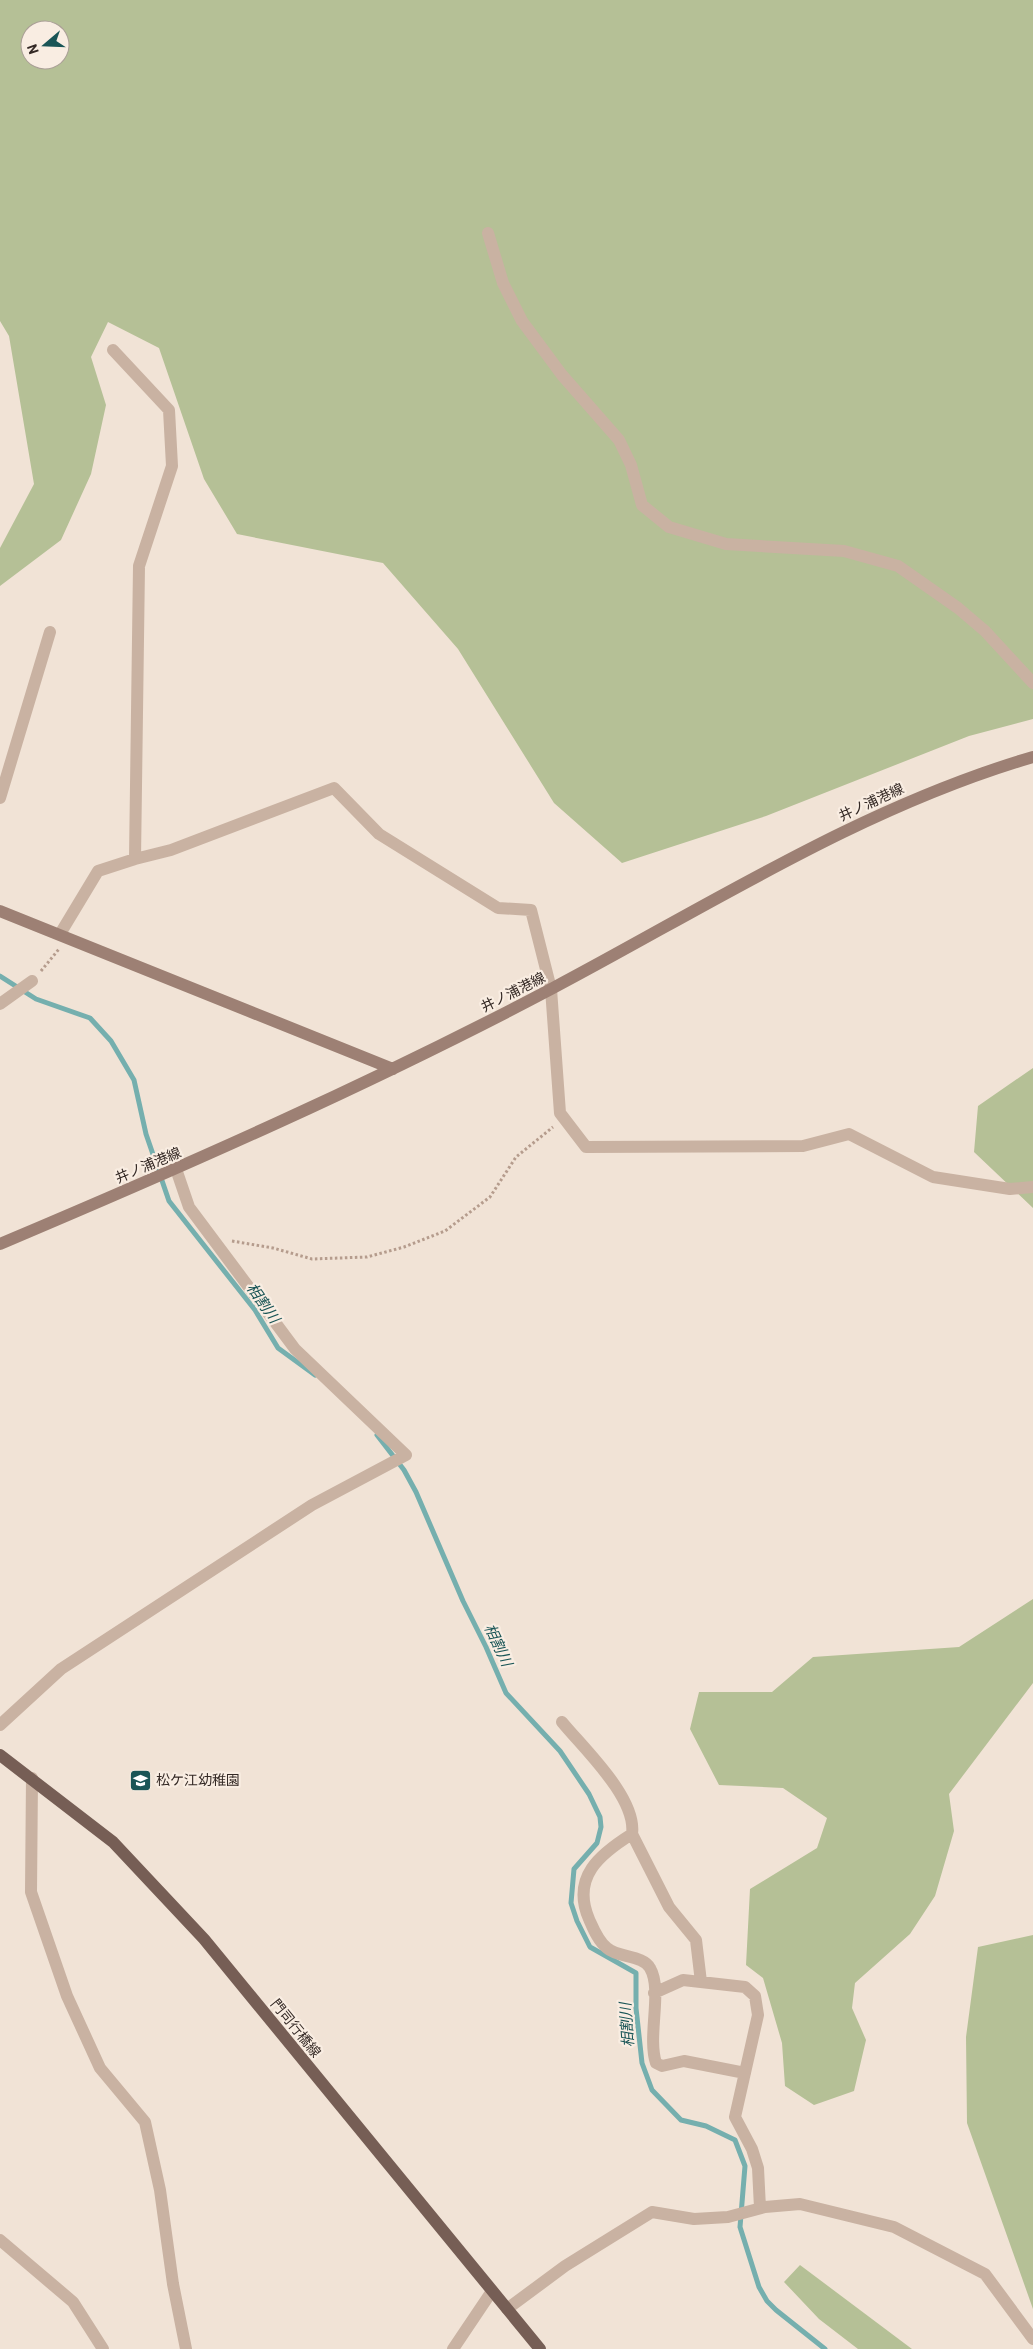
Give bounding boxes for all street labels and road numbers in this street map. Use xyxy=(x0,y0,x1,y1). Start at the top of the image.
street label: 井ノ浦港線 xyxy=(835,779,906,824)
street label: 井ノ浦港線 xyxy=(478,968,548,1015)
street label: 井ノ浦港線 xyxy=(112,1143,183,1186)
street label: 門司行橋線 xyxy=(268,1995,325,2060)

